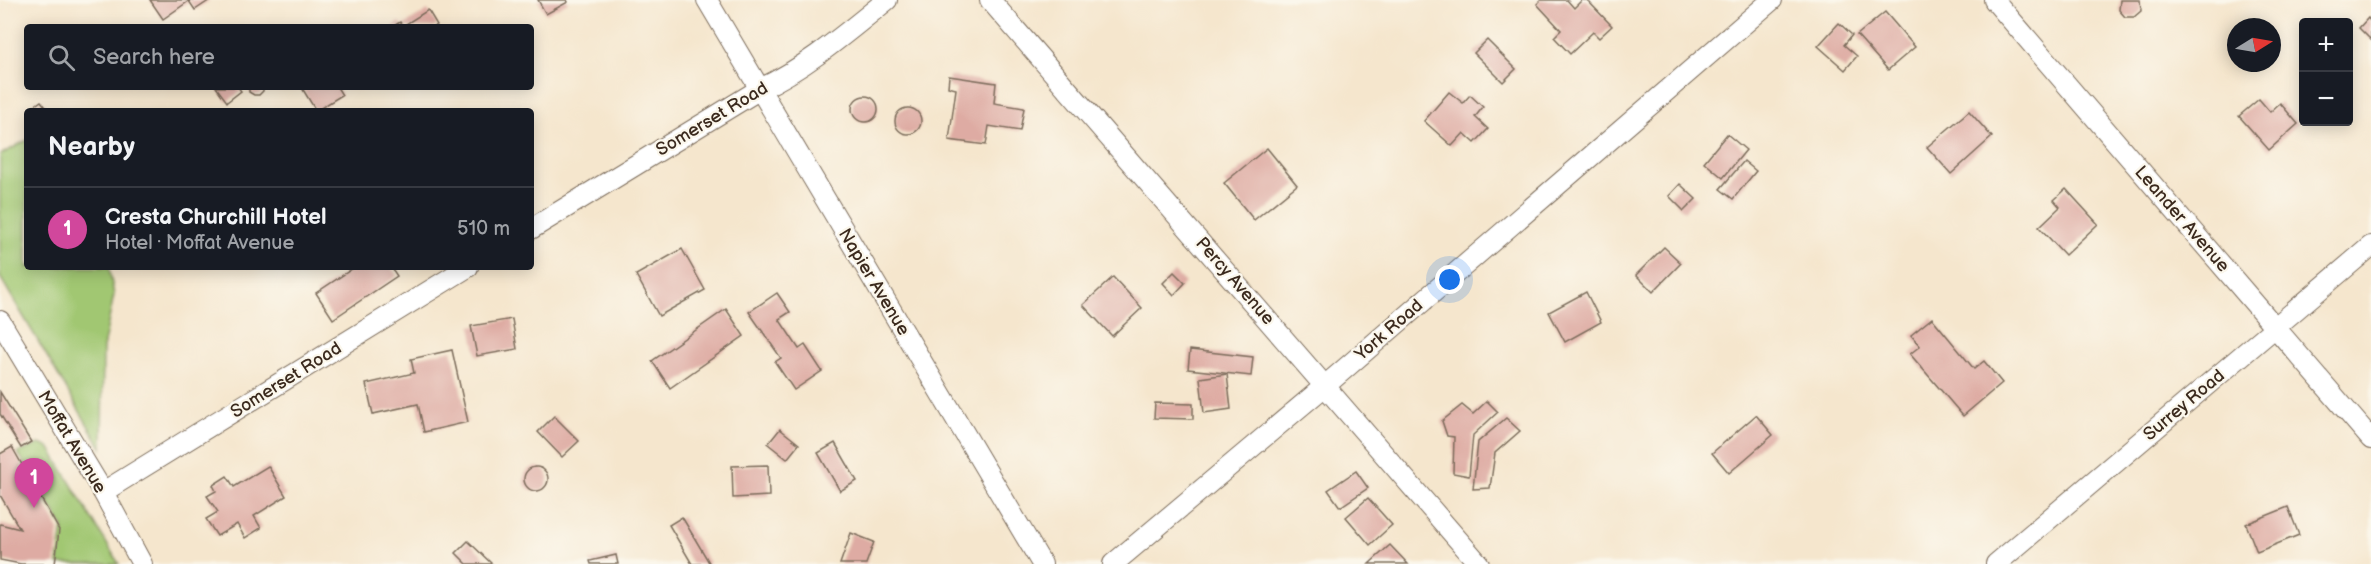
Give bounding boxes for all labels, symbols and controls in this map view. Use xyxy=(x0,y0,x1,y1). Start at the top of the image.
north arrow xyxy=(2227,18,2281,72)
map controls xyxy=(2299,18,2353,126)
button: + xyxy=(2299,18,2353,72)
search box xyxy=(24,24,534,90)
icon: search xyxy=(45,41,78,74)
text: Search here xyxy=(93,44,215,71)
button: − xyxy=(2299,72,2353,126)
street label: Somerset Road xyxy=(652,77,772,161)
text: Nearby xyxy=(48,132,135,163)
street label: Leander Avenue xyxy=(2130,162,2234,277)
text: Cresta Churchill Hotel xyxy=(105,204,327,231)
text: 1 xyxy=(63,217,72,241)
text: 510 m xyxy=(457,217,510,241)
street label: Napier Avenue xyxy=(834,225,914,339)
text: Hotel · Moffat Avenue xyxy=(105,231,294,255)
street label: Percy Avenue xyxy=(1191,233,1279,329)
your location xyxy=(1435,265,1464,294)
street label: York Road xyxy=(1350,295,1427,366)
street label: Somerset Road xyxy=(227,338,345,422)
street label: Surrey Road xyxy=(2139,365,2229,445)
street label: Moffat Avenue xyxy=(33,387,111,497)
pin: 1 xyxy=(15,458,54,508)

